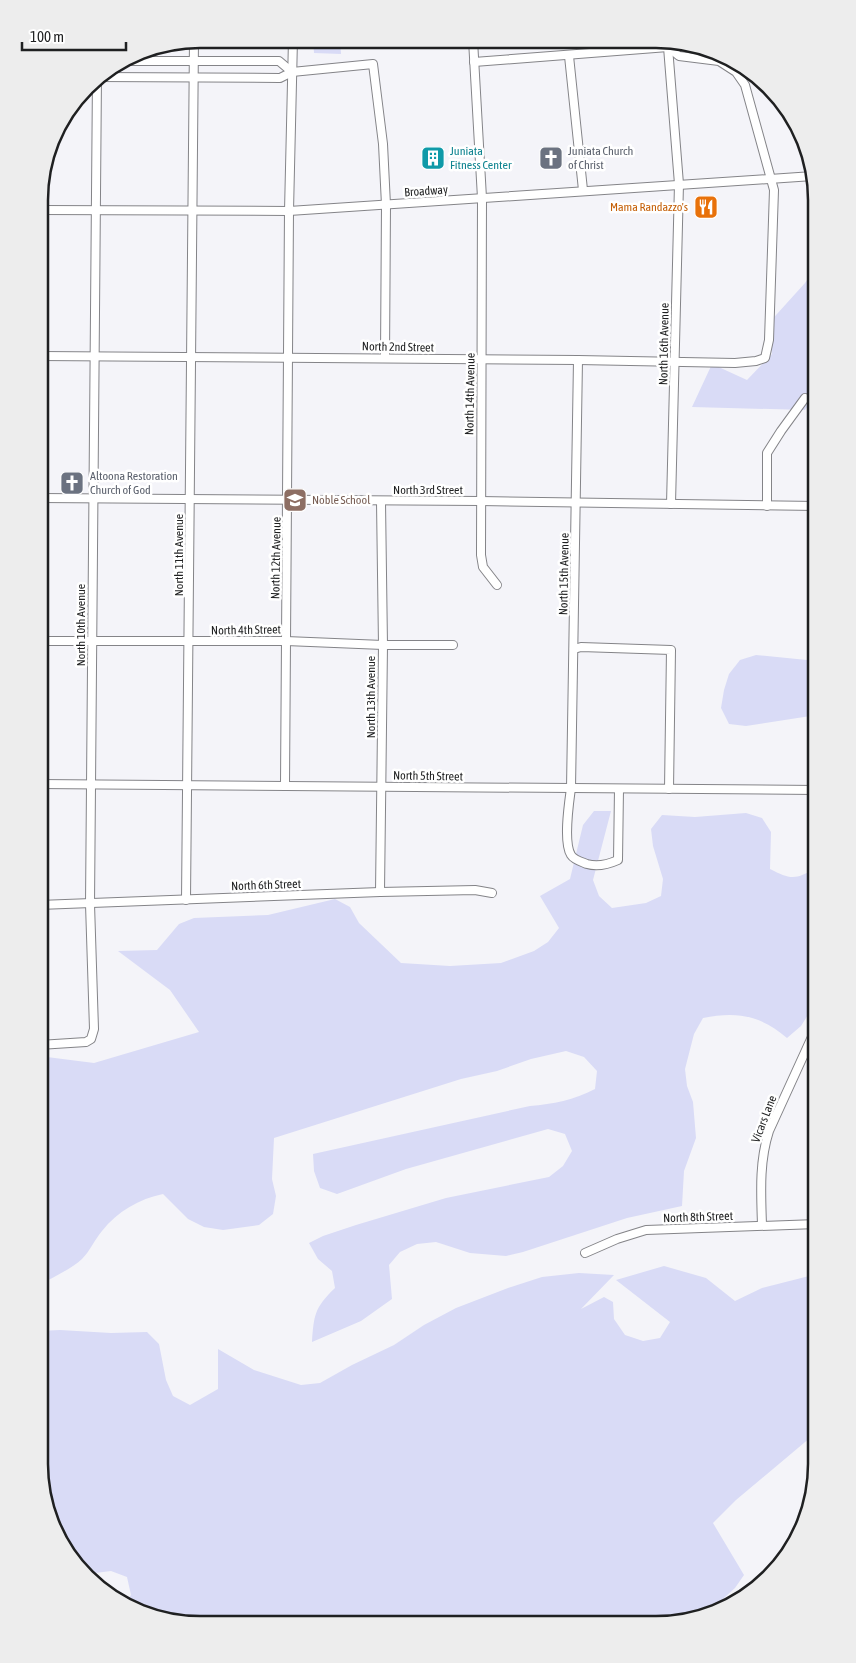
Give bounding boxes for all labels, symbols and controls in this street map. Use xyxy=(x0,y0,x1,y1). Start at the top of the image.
scale bar xyxy=(22,20,126,52)
text: 100 m xyxy=(30,28,64,45)
place label: Juniata Fitness Center xyxy=(450,144,512,172)
place label: Juniata Church of Christ xyxy=(568,144,633,172)
building icon: Juniata Fitness Center xyxy=(420,145,446,171)
church icon: Juniata Church of Christ xyxy=(538,145,564,171)
street label: Broadway xyxy=(404,182,448,200)
restaurant icon: Mama Randazzo's xyxy=(693,194,719,220)
place label: Mama Randazzo's xyxy=(610,200,688,214)
street label: North 16th Avenue xyxy=(656,303,672,385)
street label: North 2nd Street xyxy=(362,339,435,355)
street label: North 14th Avenue xyxy=(462,353,478,435)
place label: Altoona Restoration Church of God xyxy=(90,469,178,497)
church icon: Altoona Restoration Church of God xyxy=(59,470,85,496)
street label: North 3rd Street xyxy=(393,483,463,497)
school or university icon: Noble School xyxy=(282,487,308,513)
place label: Noble School xyxy=(312,493,371,507)
street label: North 11th Avenue xyxy=(172,514,186,596)
street label: North 12th Avenue xyxy=(268,517,284,599)
street label: North 15th Avenue xyxy=(556,533,572,615)
street label: North 10th Avenue xyxy=(74,584,88,666)
street label: North 4th Street xyxy=(211,622,282,638)
street label: North 13th Avenue xyxy=(364,656,378,738)
street label: North 5th Street xyxy=(393,768,464,784)
street label: North 6th Street xyxy=(231,877,302,893)
street label: Vicars Lane xyxy=(749,1093,779,1145)
street label: North 8th Street xyxy=(663,1209,734,1225)

